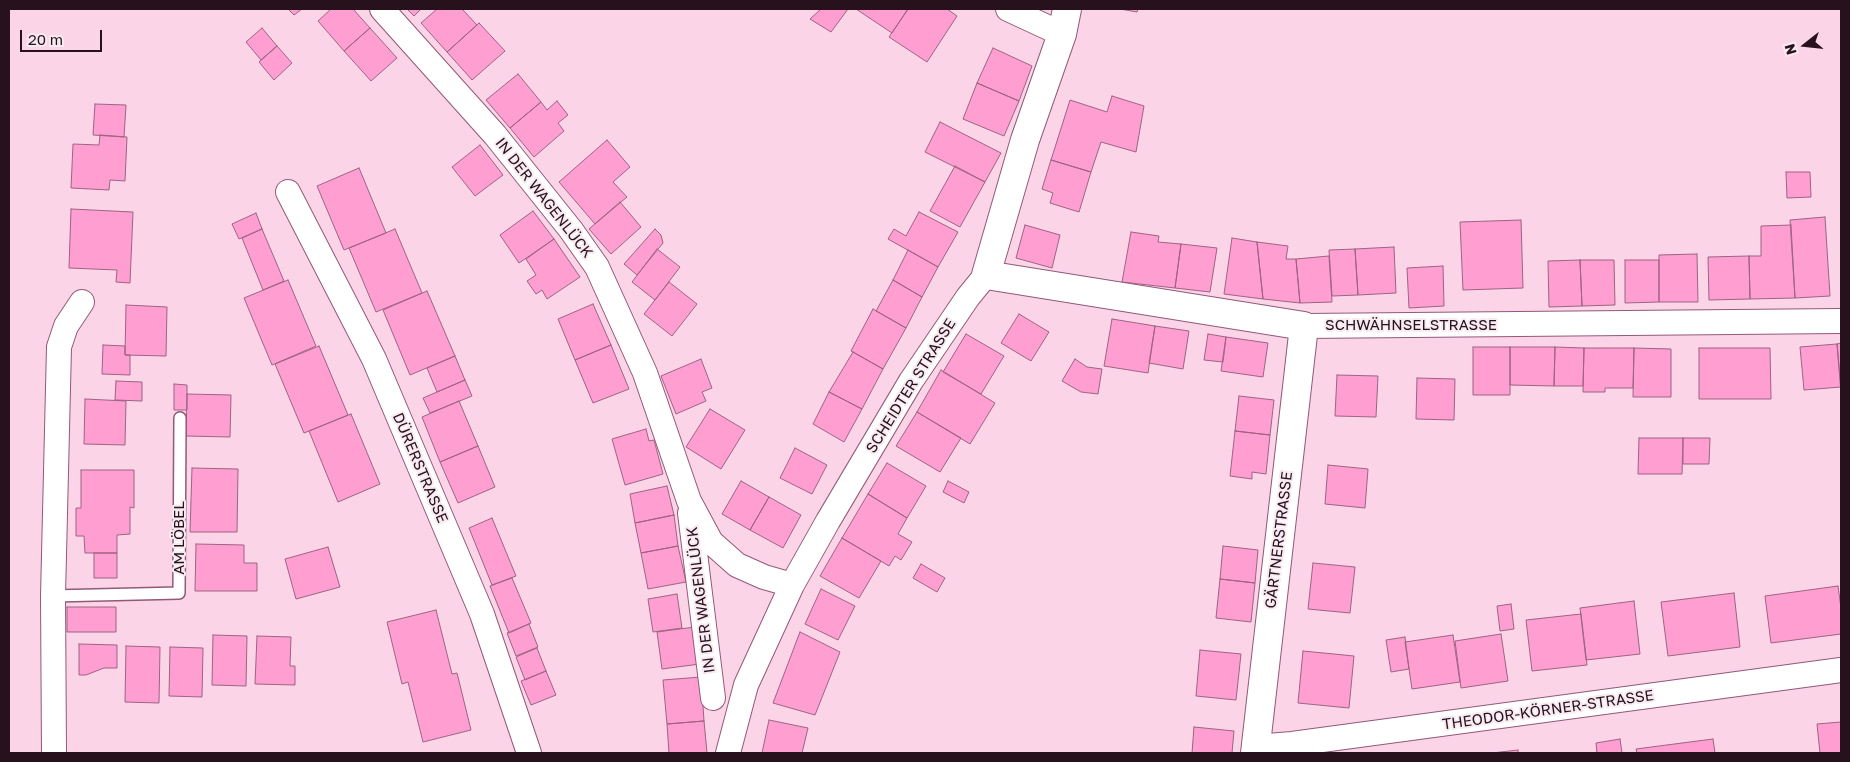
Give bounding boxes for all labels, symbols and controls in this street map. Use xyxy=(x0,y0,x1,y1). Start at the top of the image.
scale bar xyxy=(22,20,105,52)
north arrow xyxy=(1780,20,1830,70)
text: 20 m xyxy=(28,30,63,48)
text: N xyxy=(1780,42,1800,57)
street label: IN DER WAGENLÜCK xyxy=(492,134,596,262)
street label: SCHEIDTER STRASSE xyxy=(862,316,960,456)
street label: SCHWÄHNSELSTRASSE xyxy=(1325,316,1497,334)
street label: DÜRERSTRASSE xyxy=(389,410,451,526)
street label: GÄRTNERSTRASSE xyxy=(1262,471,1296,609)
street label: AM LÖBEL xyxy=(170,501,188,575)
street label: IN DER WAGENLÜCK xyxy=(683,526,719,674)
street label: THEODOR-KÖRNER-STRASSE xyxy=(1441,686,1655,734)

